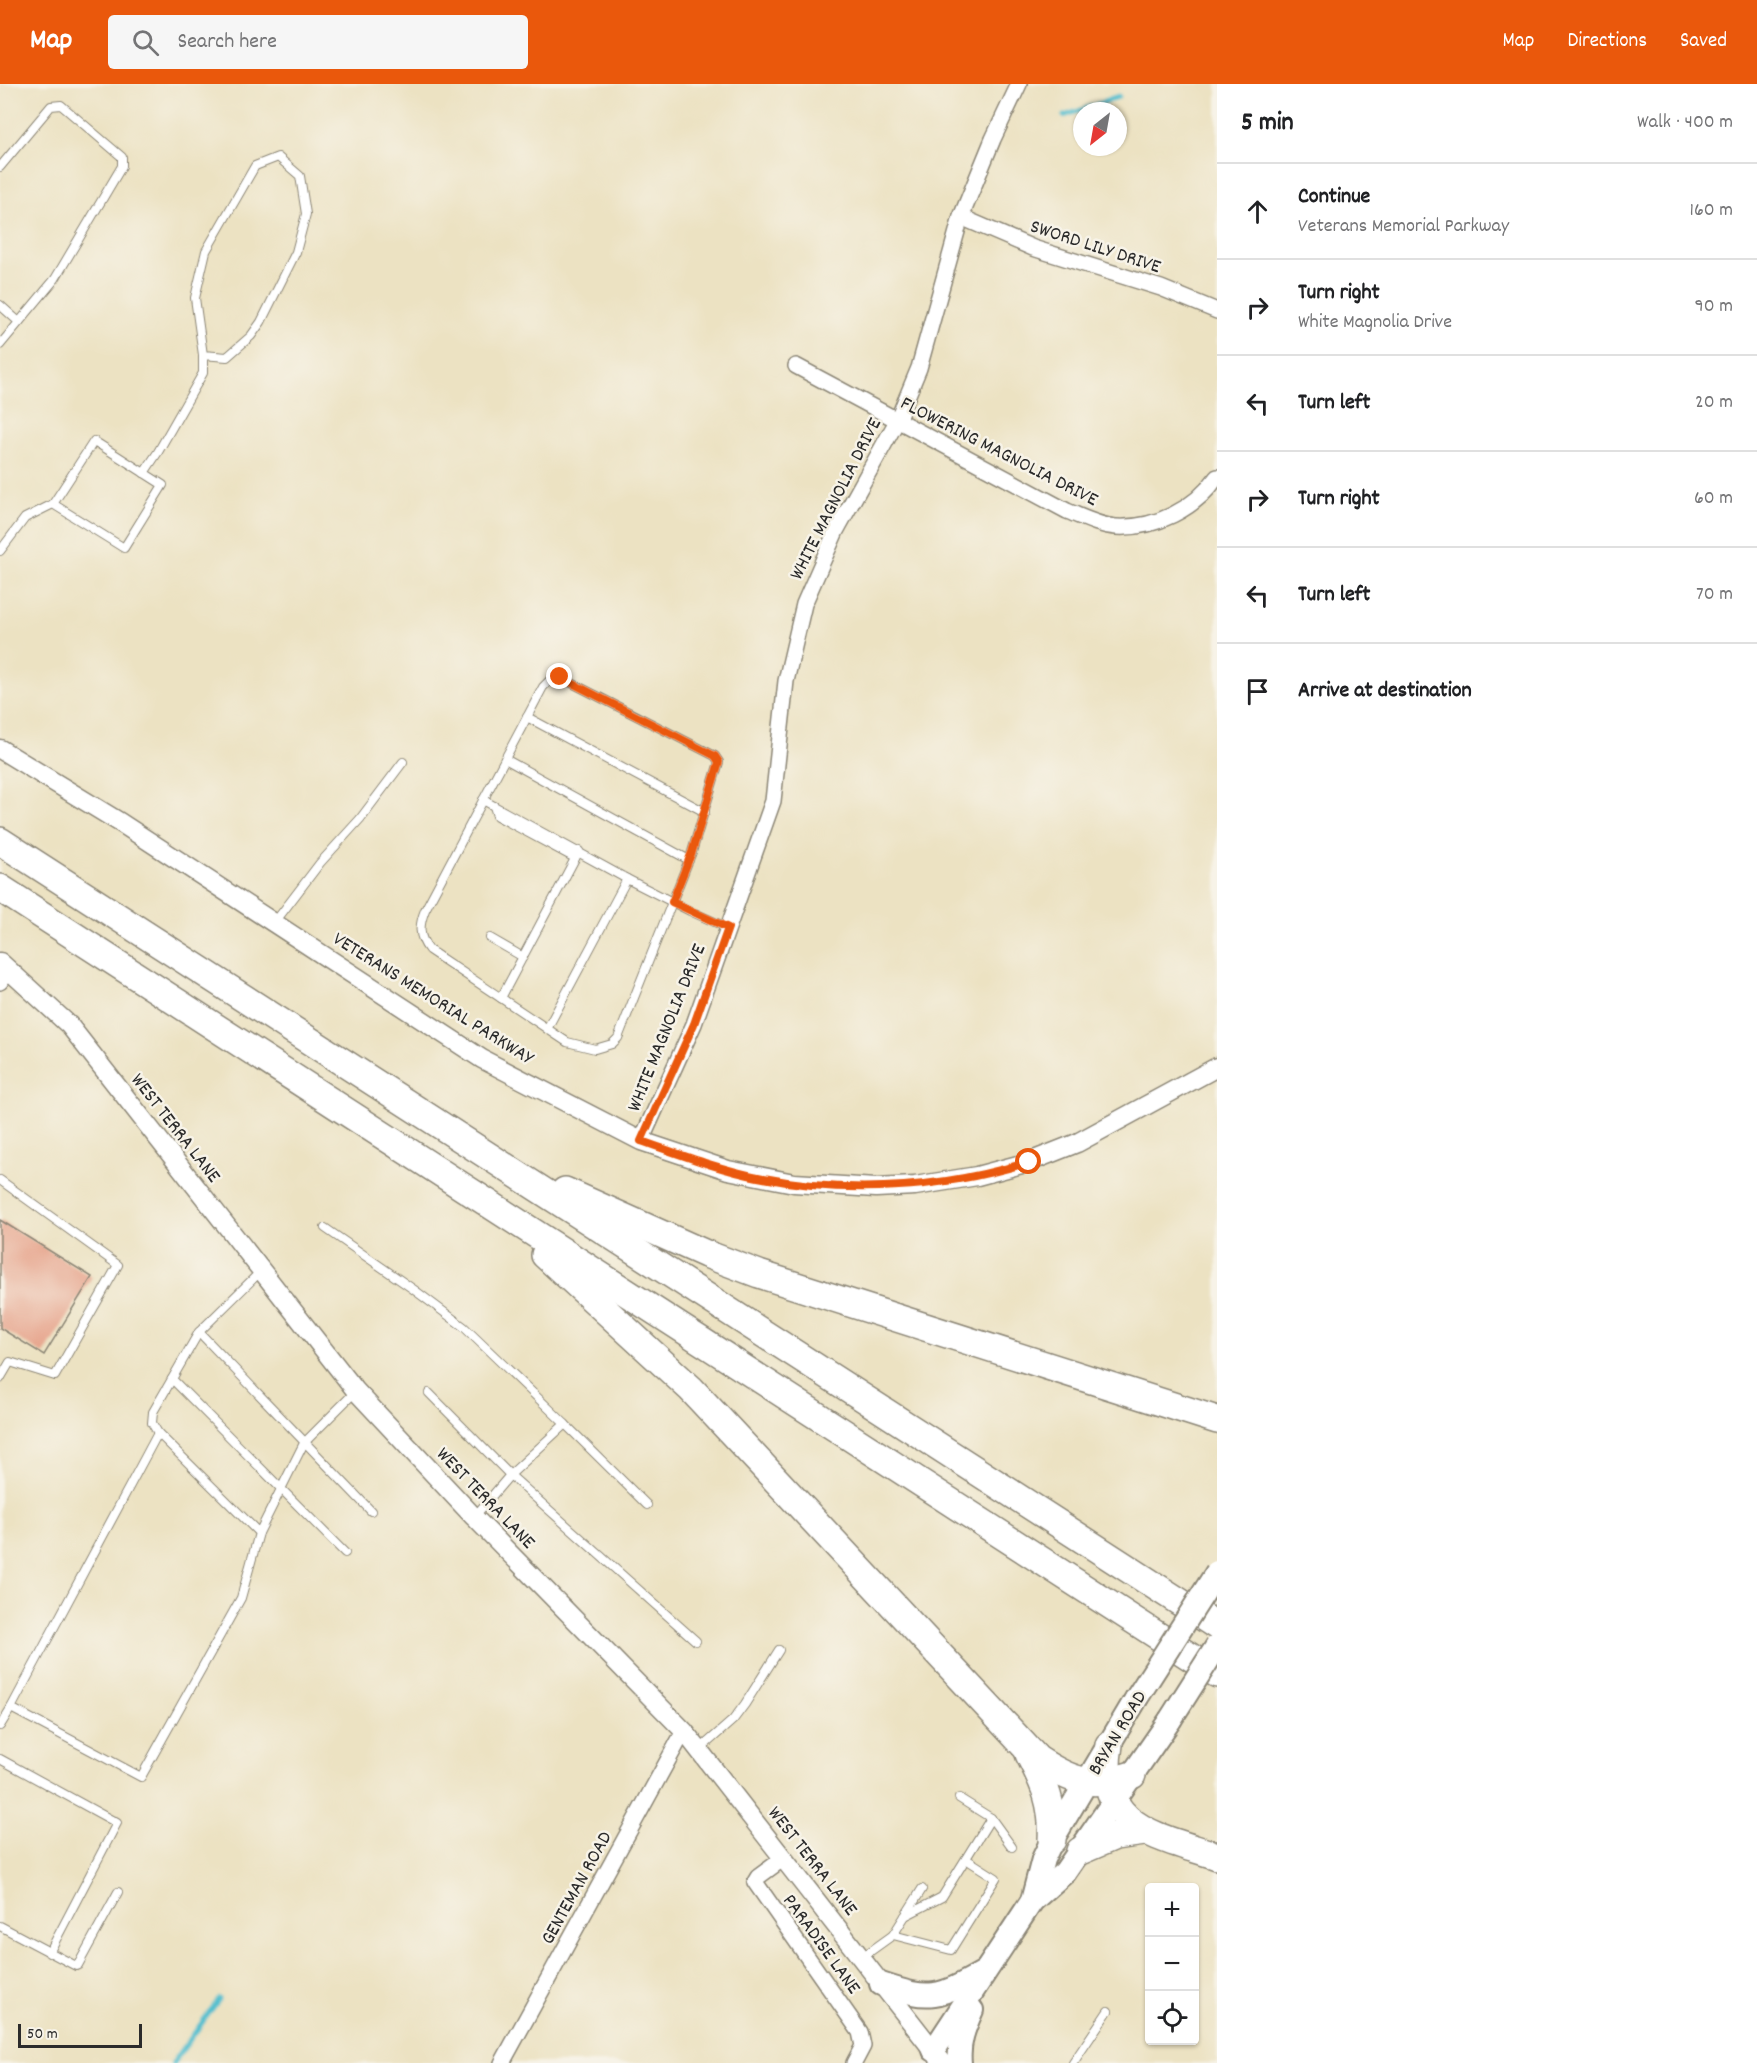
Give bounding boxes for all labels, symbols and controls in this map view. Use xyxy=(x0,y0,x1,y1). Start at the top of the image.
search box xyxy=(108,15,528,69)
text: Map xyxy=(30,22,72,62)
icon: search xyxy=(129,26,162,59)
text: Search here xyxy=(177,27,277,58)
text: Map xyxy=(1503,27,1534,57)
text: Directions xyxy=(1567,27,1647,57)
text: Saved xyxy=(1680,27,1727,57)
north arrow xyxy=(1073,102,1127,156)
text: 5 min xyxy=(1241,105,1294,142)
text: Walk · 400 m xyxy=(1637,109,1733,137)
text: Continue xyxy=(1298,182,1370,213)
icon: ahead xyxy=(1241,195,1274,228)
text: 160 m xyxy=(1690,197,1733,225)
text: Veterans Memorial Parkway xyxy=(1298,213,1509,241)
street label: SWORD LILY DRIVE xyxy=(1026,214,1164,282)
text: Turn right xyxy=(1298,278,1380,309)
icon: right xyxy=(1241,291,1274,324)
text: 90 m xyxy=(1695,293,1733,321)
text: White Magnolia Drive xyxy=(1298,309,1452,337)
icon: left xyxy=(1241,387,1274,420)
text: Turn left xyxy=(1298,388,1370,419)
text: 20 m xyxy=(1695,389,1733,417)
street label: FLOWERING MAGNOLIA DRIVE xyxy=(895,391,1102,515)
street label: WHITE MAGNOLIA DRIVE xyxy=(784,413,890,585)
icon: right xyxy=(1241,483,1274,516)
text: Turn right xyxy=(1298,484,1380,515)
text: 60 m xyxy=(1694,485,1733,513)
icon: left xyxy=(1241,579,1274,612)
text: Turn left xyxy=(1298,580,1370,611)
text: 70 m xyxy=(1696,581,1733,609)
route end xyxy=(546,663,572,689)
icon: arrive xyxy=(1241,675,1274,708)
text: Arrive at destination xyxy=(1298,676,1472,707)
street label: VETERANS MEMORIAL PARKWAY xyxy=(327,926,539,1073)
street label: WHITE MAGNOLIA DRIVE xyxy=(621,940,714,1116)
street label: WEST TERRA LANE xyxy=(123,1068,226,1190)
route start xyxy=(1015,1148,1041,1174)
street label: WEST TERRA LANE xyxy=(429,1442,541,1556)
street label: BRYAN ROAD xyxy=(1082,1686,1155,1781)
street label: WEST TERRA LANE xyxy=(760,1801,863,1923)
street label: GENTEMAN ROAD xyxy=(535,1827,620,1950)
map controls xyxy=(1145,1883,1199,2045)
button: + xyxy=(1145,1883,1199,1937)
street label: PARADISE LANE xyxy=(775,1889,867,2001)
button: − xyxy=(1145,1937,1199,1991)
button: locate xyxy=(1145,1991,1199,2045)
scale bar xyxy=(18,2021,142,2048)
text: 50 m xyxy=(27,2023,58,2046)

